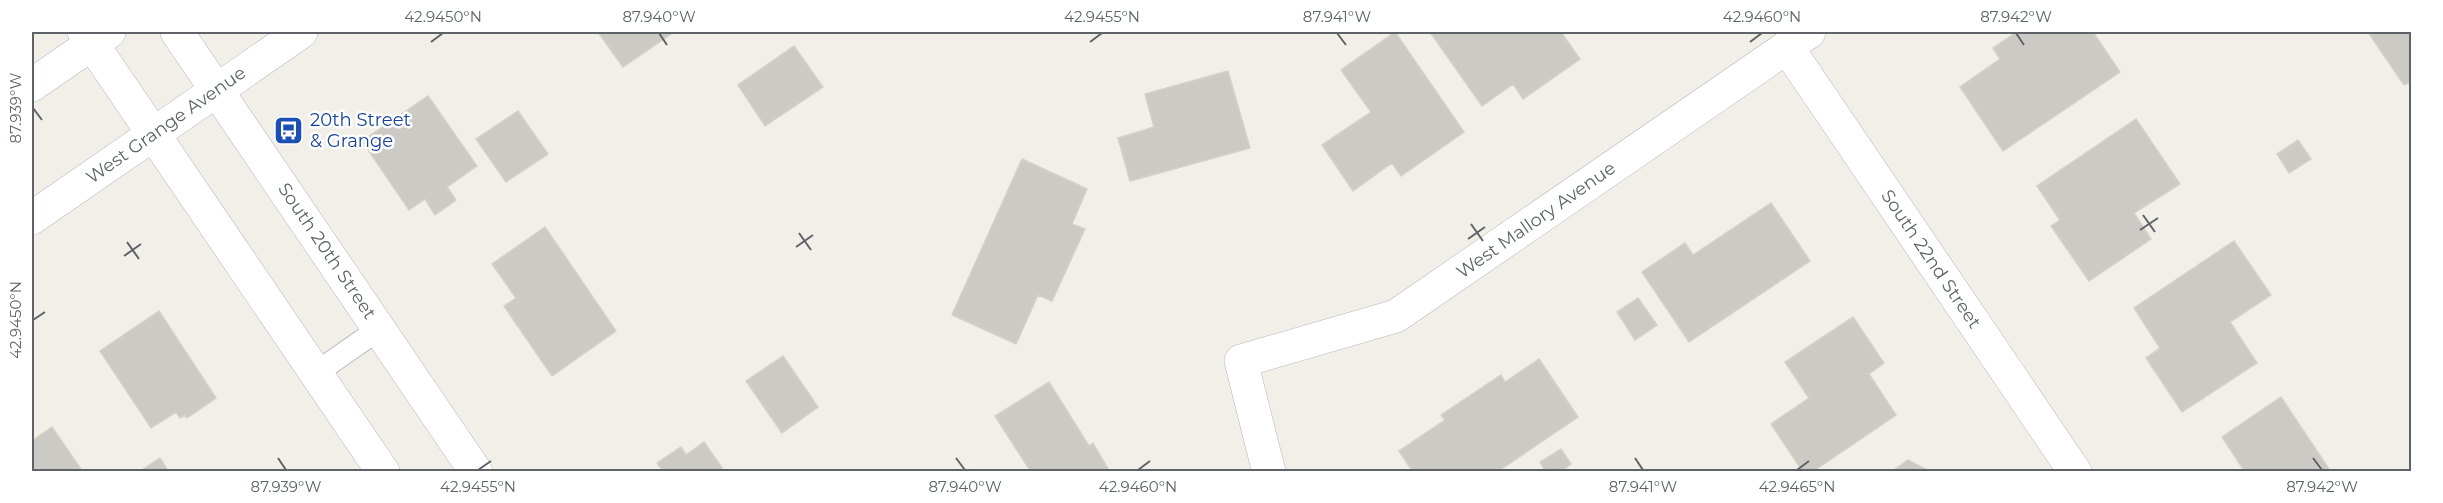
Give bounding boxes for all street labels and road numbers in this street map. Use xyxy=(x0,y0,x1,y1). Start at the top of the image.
street label: West Grange Avenue xyxy=(82,62,250,188)
street label: West Mallory Avenue xyxy=(1452,157,1620,283)
street label: South 20th Street xyxy=(273,179,381,323)
street label: South 22nd Street xyxy=(1876,185,1986,333)

